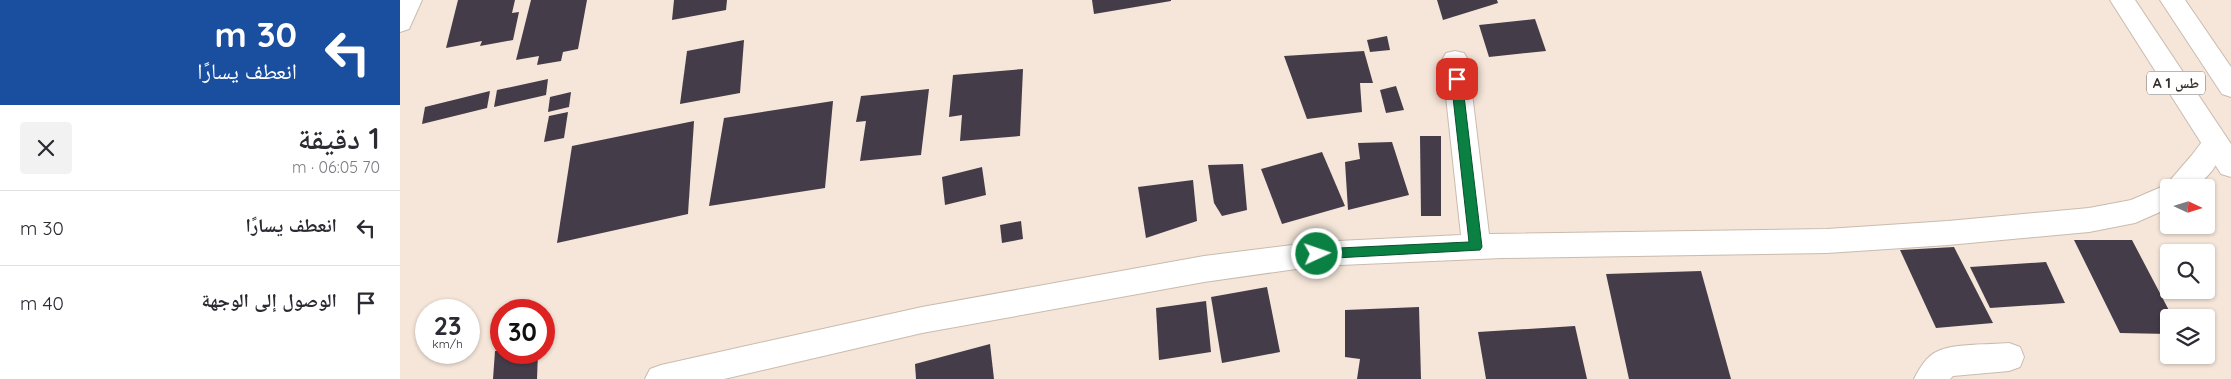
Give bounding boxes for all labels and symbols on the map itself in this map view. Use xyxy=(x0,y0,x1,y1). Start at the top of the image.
pin xyxy=(1436,58,1478,100)
road number: A 1 طس xyxy=(2147,72,2205,95)
north arrow xyxy=(2160,179,2215,234)
position arrow xyxy=(1290,227,1342,279)
speed limit sign: 30 xyxy=(490,299,555,364)

